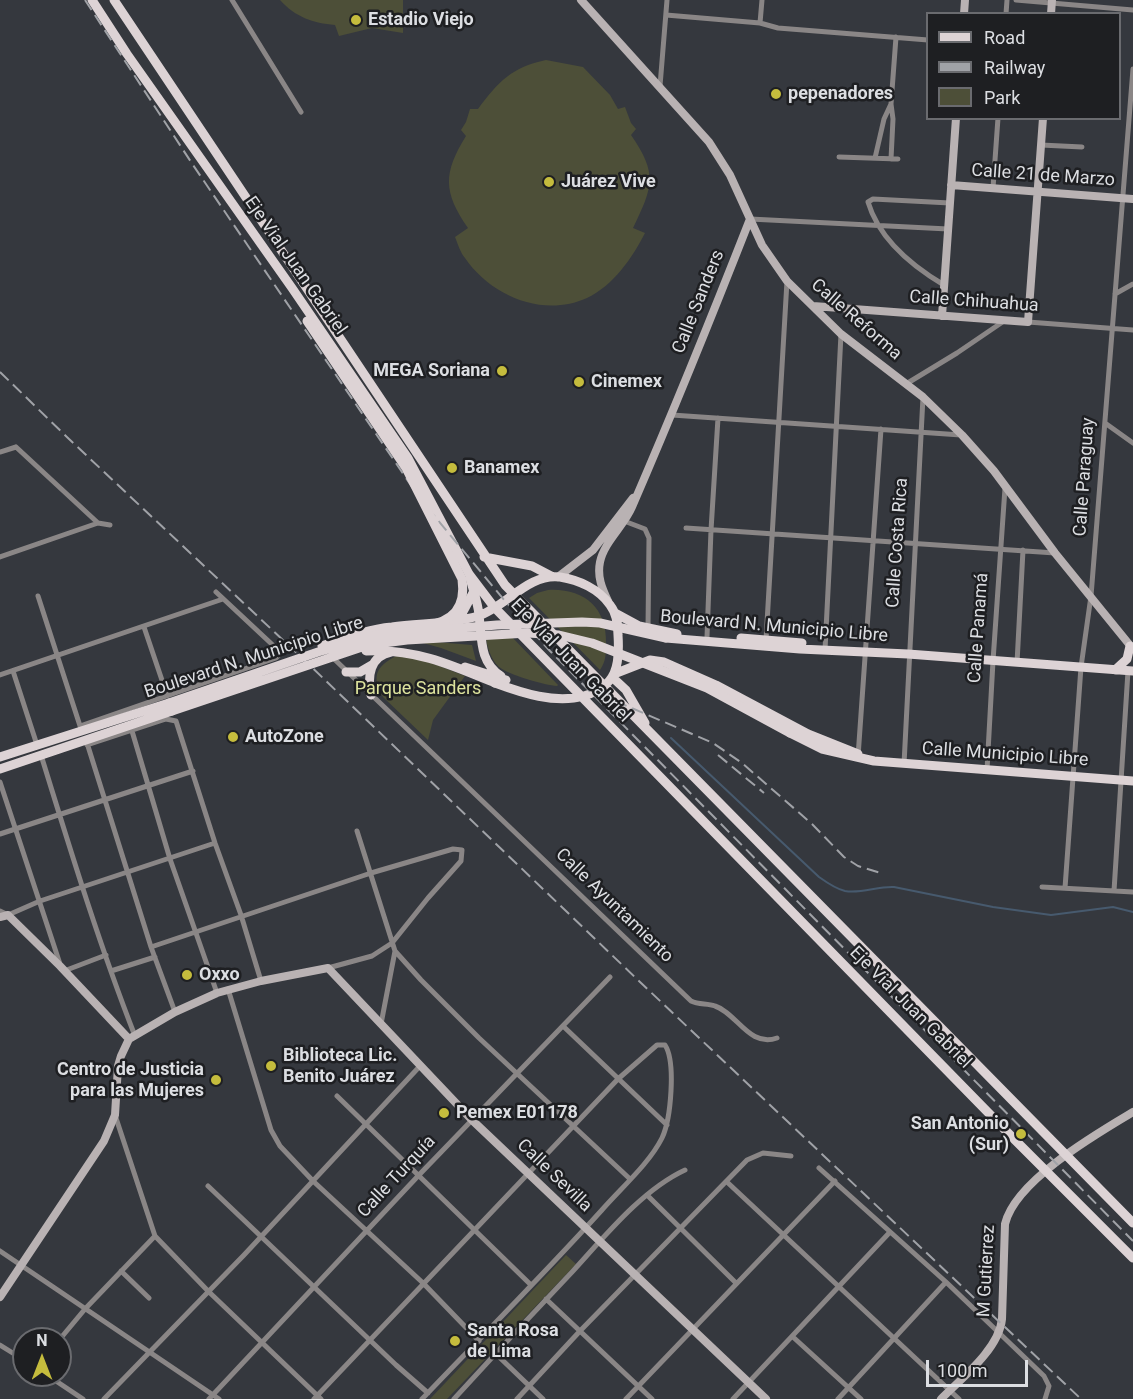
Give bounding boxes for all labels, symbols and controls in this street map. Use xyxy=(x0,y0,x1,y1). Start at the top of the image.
place label: Estadio Viejo xyxy=(368,9,474,31)
legend xyxy=(926,12,1121,120)
marker: Estadio Viejo xyxy=(349,13,363,27)
text: Road xyxy=(984,27,1025,48)
text: Railway xyxy=(984,57,1045,78)
place label: pepenadores xyxy=(788,83,893,105)
marker: pepenadores xyxy=(769,87,783,101)
text: Park xyxy=(984,87,1020,108)
street label: Calle 21 de Marzo xyxy=(971,160,1115,192)
place label: Juárez Vive xyxy=(561,171,656,193)
marker: Juárez Vive xyxy=(542,175,556,189)
street label: Eje Vial Juan Gabriel xyxy=(239,193,351,339)
street label: Calle Sanders xyxy=(668,247,730,357)
street label: Calle Reforma xyxy=(806,275,906,365)
street label: Calle Chihuahua xyxy=(909,287,1039,317)
place label: MEGA Soriana xyxy=(373,360,490,382)
marker: MEGA Soriana xyxy=(495,364,509,378)
place label: Cinemex xyxy=(591,371,662,393)
marker: Cinemex xyxy=(572,375,586,389)
street label: Calle Paraguay xyxy=(1070,417,1100,537)
place label: Banamex xyxy=(464,457,539,479)
marker: Banamex xyxy=(445,461,459,475)
street label: Calle Costa Rica xyxy=(883,477,913,609)
street label: Calle Panamá xyxy=(964,572,994,684)
street label: Eje Vial Juan Gabriel xyxy=(505,595,635,727)
street label: Boulevard N. Municipio Libre xyxy=(659,606,889,648)
street label: Boulevard N. Municipio Libre xyxy=(142,612,366,704)
park label: Parque Sanders xyxy=(355,678,481,700)
place label: AutoZone xyxy=(245,726,324,748)
marker: AutoZone xyxy=(226,730,240,744)
street label: Calle Municipio Libre xyxy=(921,738,1089,772)
street label: Calle Ayuntamiento xyxy=(551,844,677,968)
street label: Eje Vial Juan Gabriel xyxy=(845,943,975,1073)
place label: Oxxo xyxy=(199,964,240,986)
marker: Oxxo xyxy=(180,968,194,982)
place label: Biblioteca Lic. Benito Juárez xyxy=(283,1045,397,1088)
place label: Centro de Justicia para las Mujeres xyxy=(57,1059,204,1102)
marker: Biblioteca Lic. Benito Juárez xyxy=(264,1059,278,1073)
marker: Centro de Justicia para las Mujeres xyxy=(209,1073,223,1087)
place label: Pemex E01178 xyxy=(456,1102,578,1124)
marker: Pemex E01178 xyxy=(437,1106,451,1120)
place label: San Antonio (Sur) xyxy=(911,1113,1009,1156)
marker: San Antonio (Sur) xyxy=(1014,1127,1028,1141)
street label: Calle Turquía xyxy=(353,1131,441,1223)
street label: Calle Sevilla xyxy=(512,1135,596,1217)
street label: M Gutierrez xyxy=(974,1224,1000,1318)
place label: Santa Rosa de Lima xyxy=(467,1320,559,1362)
north arrow xyxy=(12,1327,72,1387)
text: N xyxy=(36,1331,48,1350)
marker: Santa Rosa de Lima xyxy=(448,1334,462,1348)
scale bar xyxy=(929,1348,1031,1386)
text: 100 m xyxy=(937,1360,988,1381)

